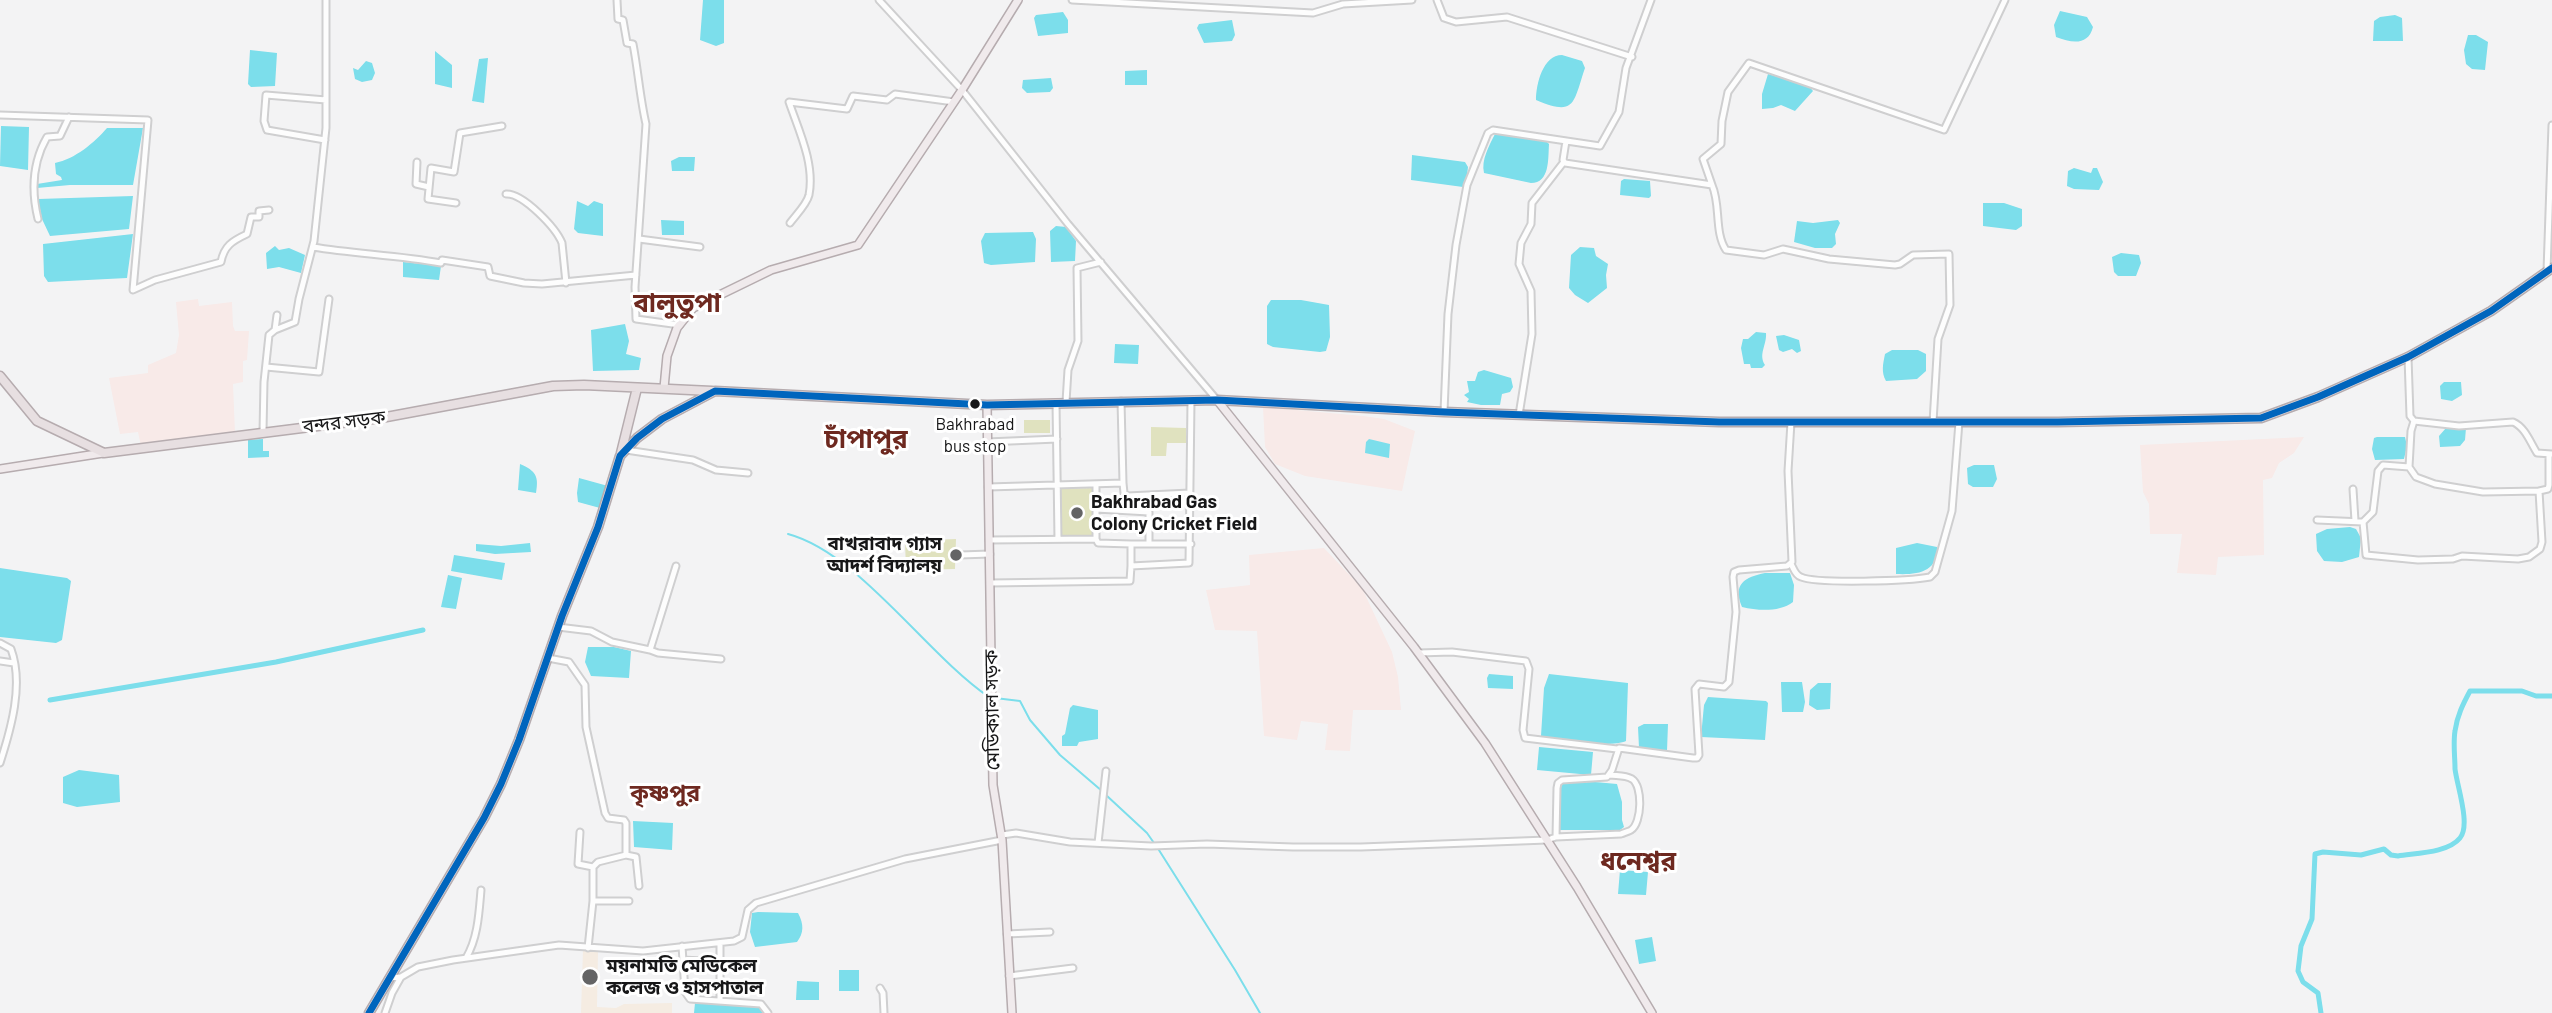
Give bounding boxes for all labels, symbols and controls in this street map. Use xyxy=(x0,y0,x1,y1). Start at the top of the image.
district label: বালুতুপা xyxy=(633,287,721,319)
marker: Bakhrabad bus stop xyxy=(968,397,982,411)
street label: বন্দর সড়ক xyxy=(301,406,387,438)
place label: Bakhrabad bus stop xyxy=(935,414,1015,454)
district label: চাঁপাপুর xyxy=(824,423,908,455)
place label: Bakhrabad Gas Colony Cricket Field xyxy=(1091,491,1257,535)
marker: Bakhrabad Gas Colony Cricket Field xyxy=(1069,505,1085,521)
place label: বাখরাবাদ গ্যাস আদর্শ বিদ্যালয় xyxy=(827,533,942,577)
marker: বাখরাবাদ গ্যাস আদর্শ বিদ্যালয় xyxy=(948,547,964,563)
street label: মেডিক্যাল সড়ক xyxy=(980,649,1004,771)
district label: কৃষ্ণপুর xyxy=(630,779,700,807)
district label: ধনেশ্বর xyxy=(1600,845,1676,877)
place label: ময়নামতি মেডিকেল কলেজ ও হাসপাতাল xyxy=(606,955,763,999)
marker: ময়নামতি মেডিকেল কলেজ ও হাসপাতাল xyxy=(580,967,600,987)

